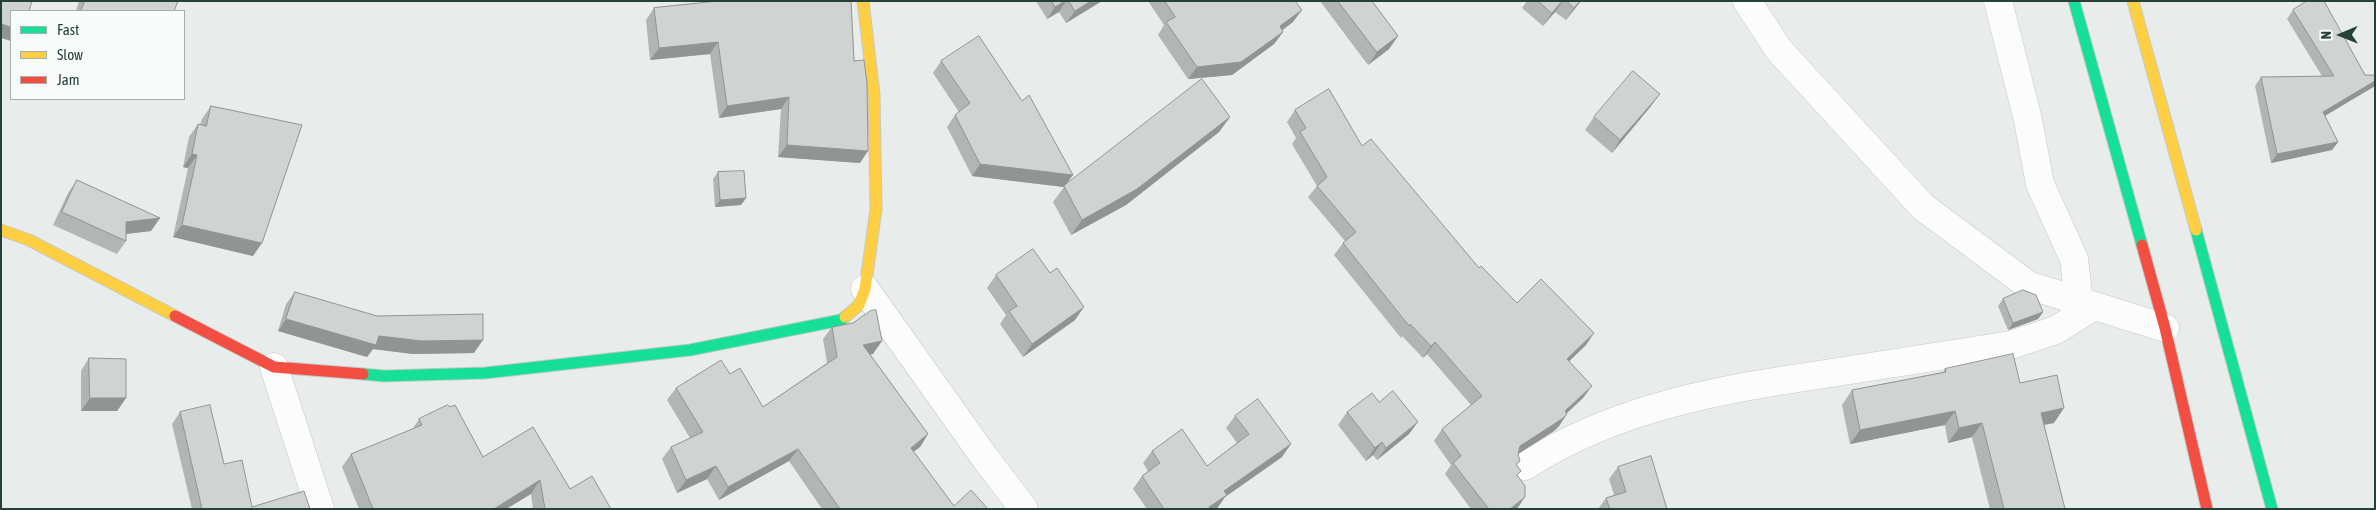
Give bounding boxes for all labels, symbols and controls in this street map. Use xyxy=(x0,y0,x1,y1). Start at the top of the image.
legend xyxy=(10,10,185,100)
north arrow xyxy=(2316,10,2366,60)
text: Fast xyxy=(57,21,79,38)
text: N xyxy=(2318,31,2334,40)
text: Slow xyxy=(57,46,83,63)
text: Jam xyxy=(57,71,80,88)

